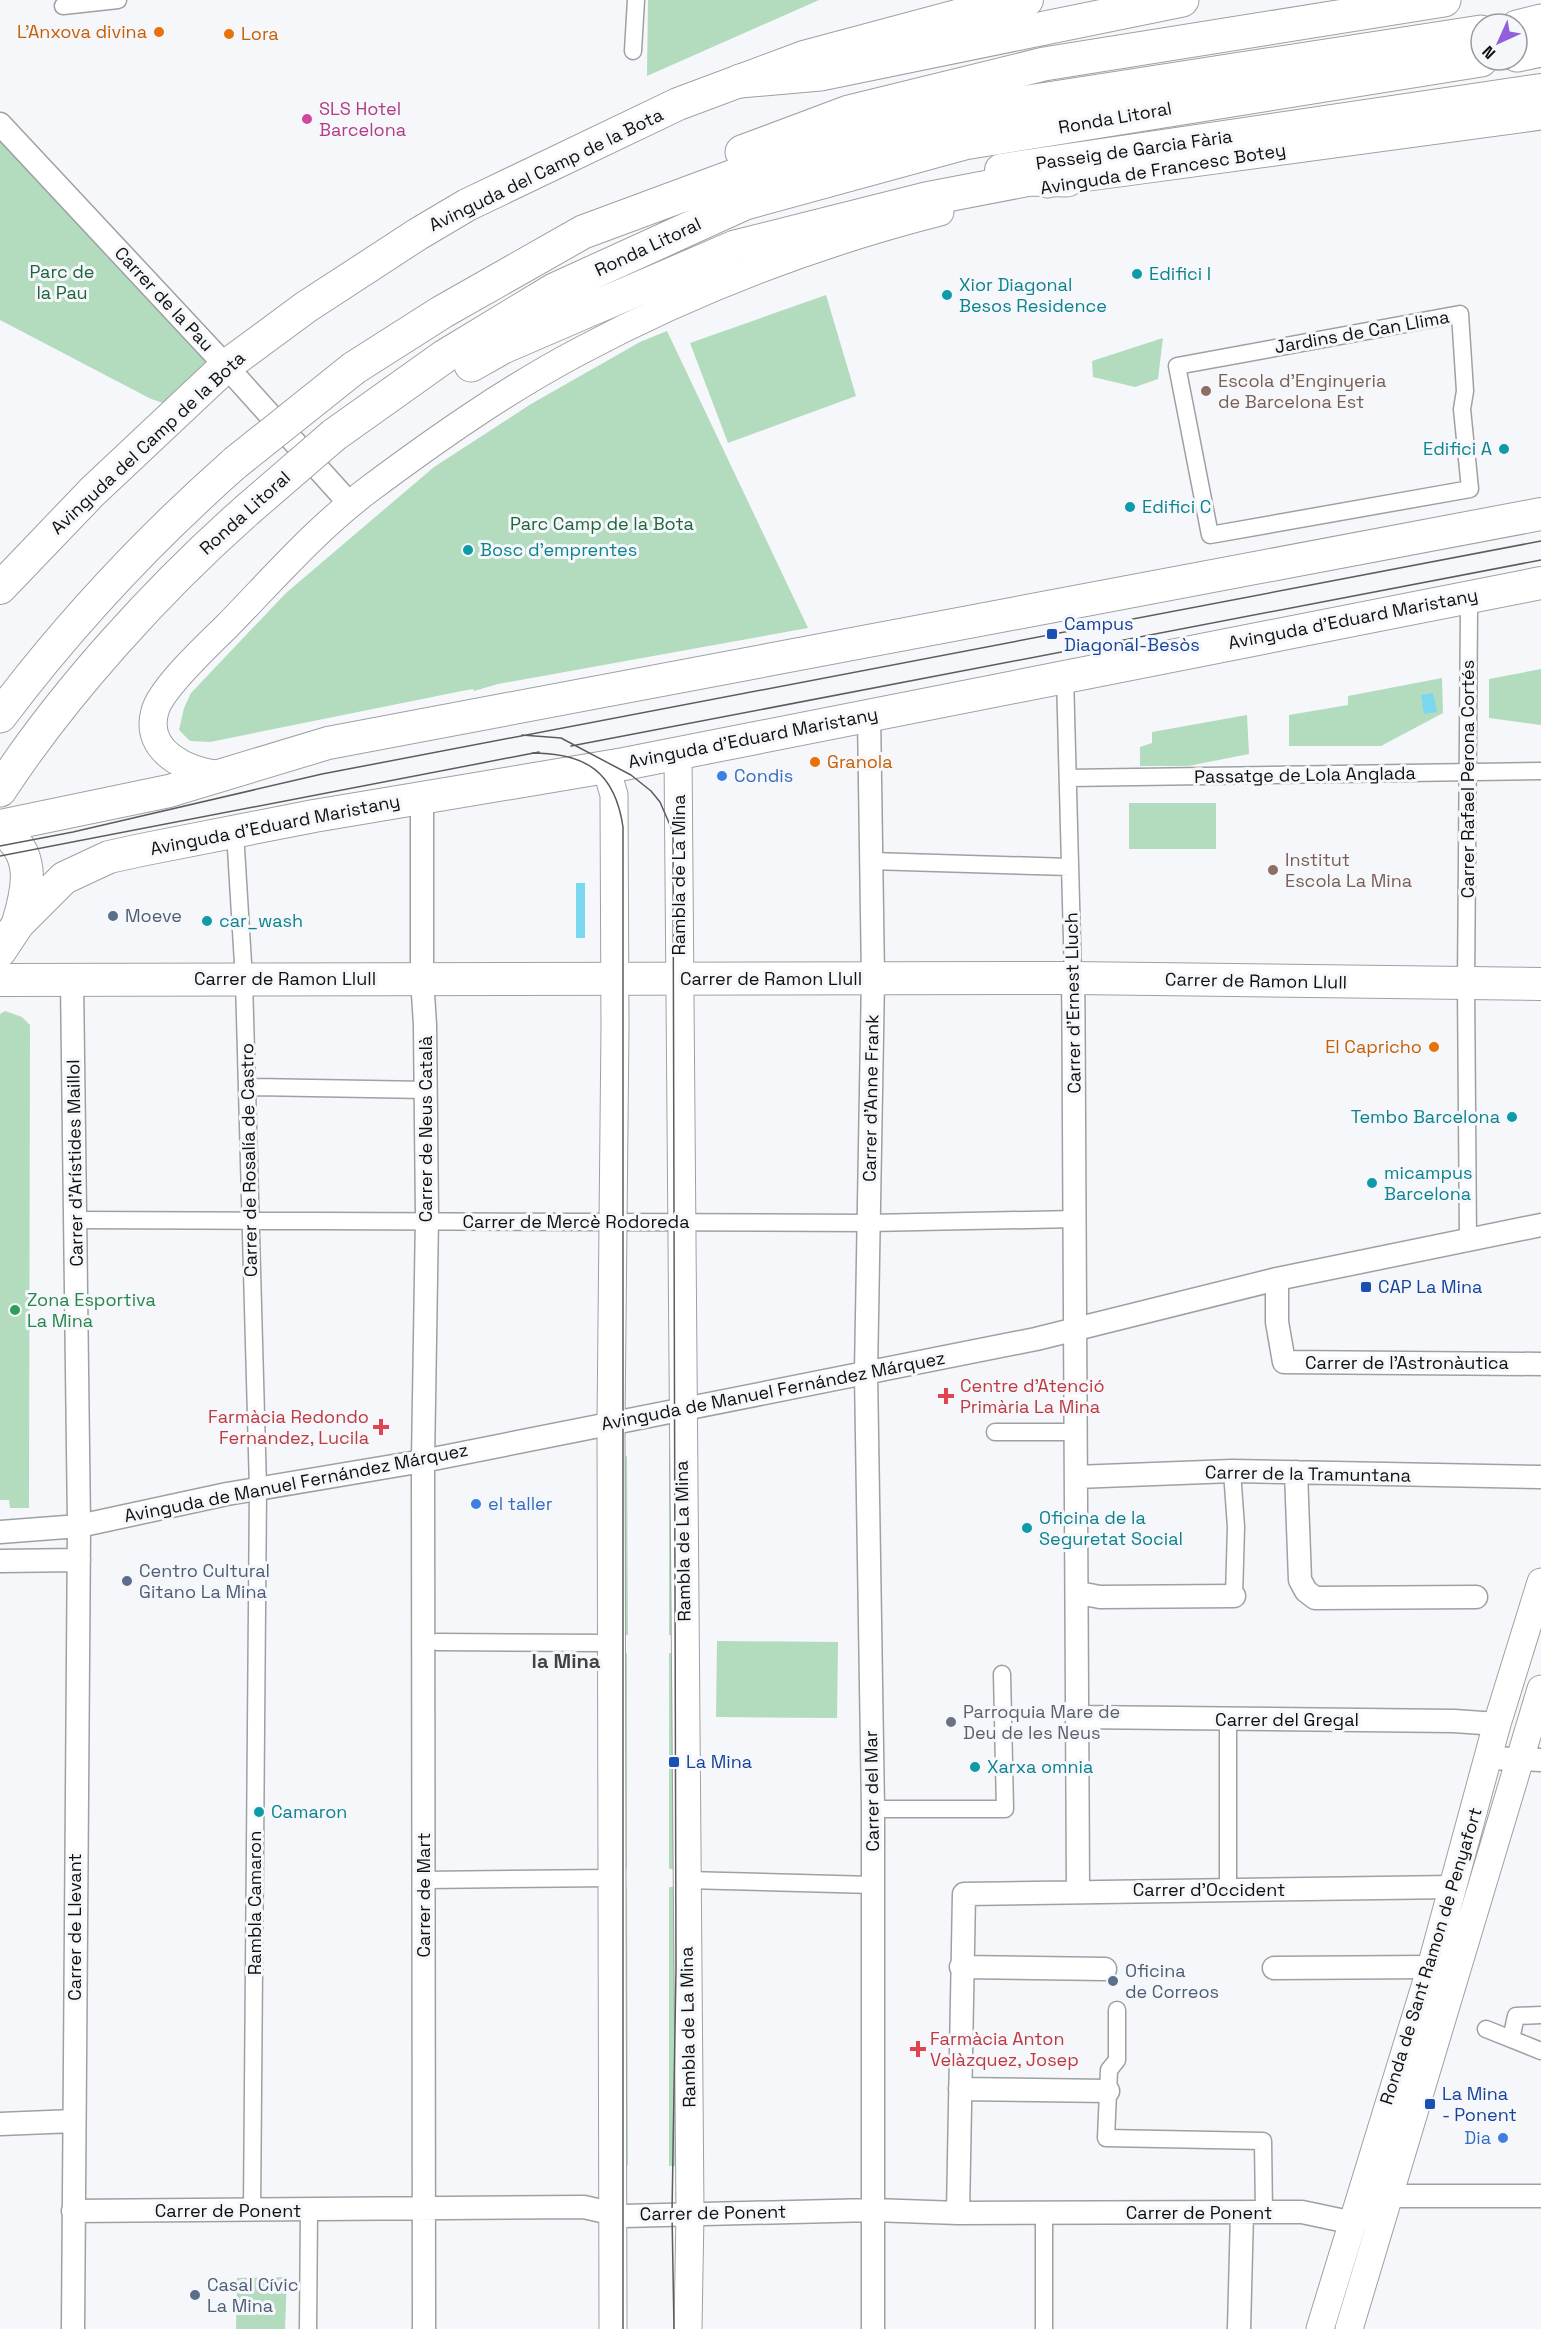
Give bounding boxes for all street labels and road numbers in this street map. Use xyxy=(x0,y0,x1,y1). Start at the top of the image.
street label: Ronda Litoral xyxy=(1056,96,1173,139)
street label: Avinguda del Camp de la Bota xyxy=(425,103,667,236)
street label: Passeig de Garcia Fària xyxy=(1034,124,1234,175)
street label: Avinguda de Francesc Botey xyxy=(1038,138,1287,199)
street label: Ronda Litoral xyxy=(591,212,705,281)
street label: Carrer de la Pau xyxy=(110,241,219,356)
street label: Jardins de Can Llima xyxy=(1273,305,1451,358)
street label: Avinguda del Camp de la Bota xyxy=(46,346,250,539)
street label: Ronda Litoral xyxy=(194,466,295,560)
street label: Avinguda d'Eduard Maristany xyxy=(1226,583,1480,654)
street label: Carrer Rafael Perona Cortés xyxy=(1456,660,1479,898)
street label: Avinguda d'Eduard Maristany xyxy=(626,702,880,773)
street label: Passatge de Lola Anglada xyxy=(1194,761,1416,788)
street label: Avinguda d'Eduard Maristany xyxy=(148,789,402,860)
street label: Rambla de La Mina xyxy=(667,794,690,956)
street label: Carrer d'Ernest Lluch xyxy=(1059,912,1086,1094)
street label: Carrer de Ramon Llull xyxy=(194,967,376,990)
street label: Carrer de Ramon Llull xyxy=(680,967,862,990)
street label: Carrer de Ramon Llull xyxy=(1165,967,1347,994)
street label: Carrer d'Anne Frank xyxy=(858,1014,883,1182)
street label: Carrer de Neus Català xyxy=(414,1036,437,1222)
street label: Carrer de Rosalía de Castro xyxy=(235,1043,262,1277)
street label: Carrer d'Arístides Maillol xyxy=(61,1059,88,1267)
street label: Carrer de Mercè Rodoreda xyxy=(462,1210,690,1233)
street label: Avinguda de Manuel Fernández Márquez xyxy=(599,1346,947,1435)
street label: Carrer de l'Astronàutica xyxy=(1305,1351,1509,1374)
street label: Avinguda de Manuel Fernández Márquez xyxy=(122,1438,470,1527)
street label: Rambla de La Mina xyxy=(670,1460,695,1622)
street label: Carrer de la Tramuntana xyxy=(1205,1460,1411,1487)
street label: Carrer del Gregal xyxy=(1215,1708,1359,1731)
street label: Carrer del Mar xyxy=(859,1730,884,1852)
street label: Ronda de Sant Ramon de Penyafort xyxy=(1374,1805,1487,2107)
street label: Rambla Camaron xyxy=(243,1831,266,1975)
street label: Carrer de Mart xyxy=(412,1832,435,1958)
street label: Carrer de Llevant xyxy=(63,1853,86,2001)
street label: Carrer d'Occident xyxy=(1133,1878,1285,1901)
street label: Rambla de La Mina xyxy=(675,1946,700,2108)
street label: Carrer de Ponent xyxy=(155,2199,301,2222)
street label: Carrer de Ponent xyxy=(640,2200,786,2225)
street label: Carrer de Ponent xyxy=(1126,2201,1272,2224)

